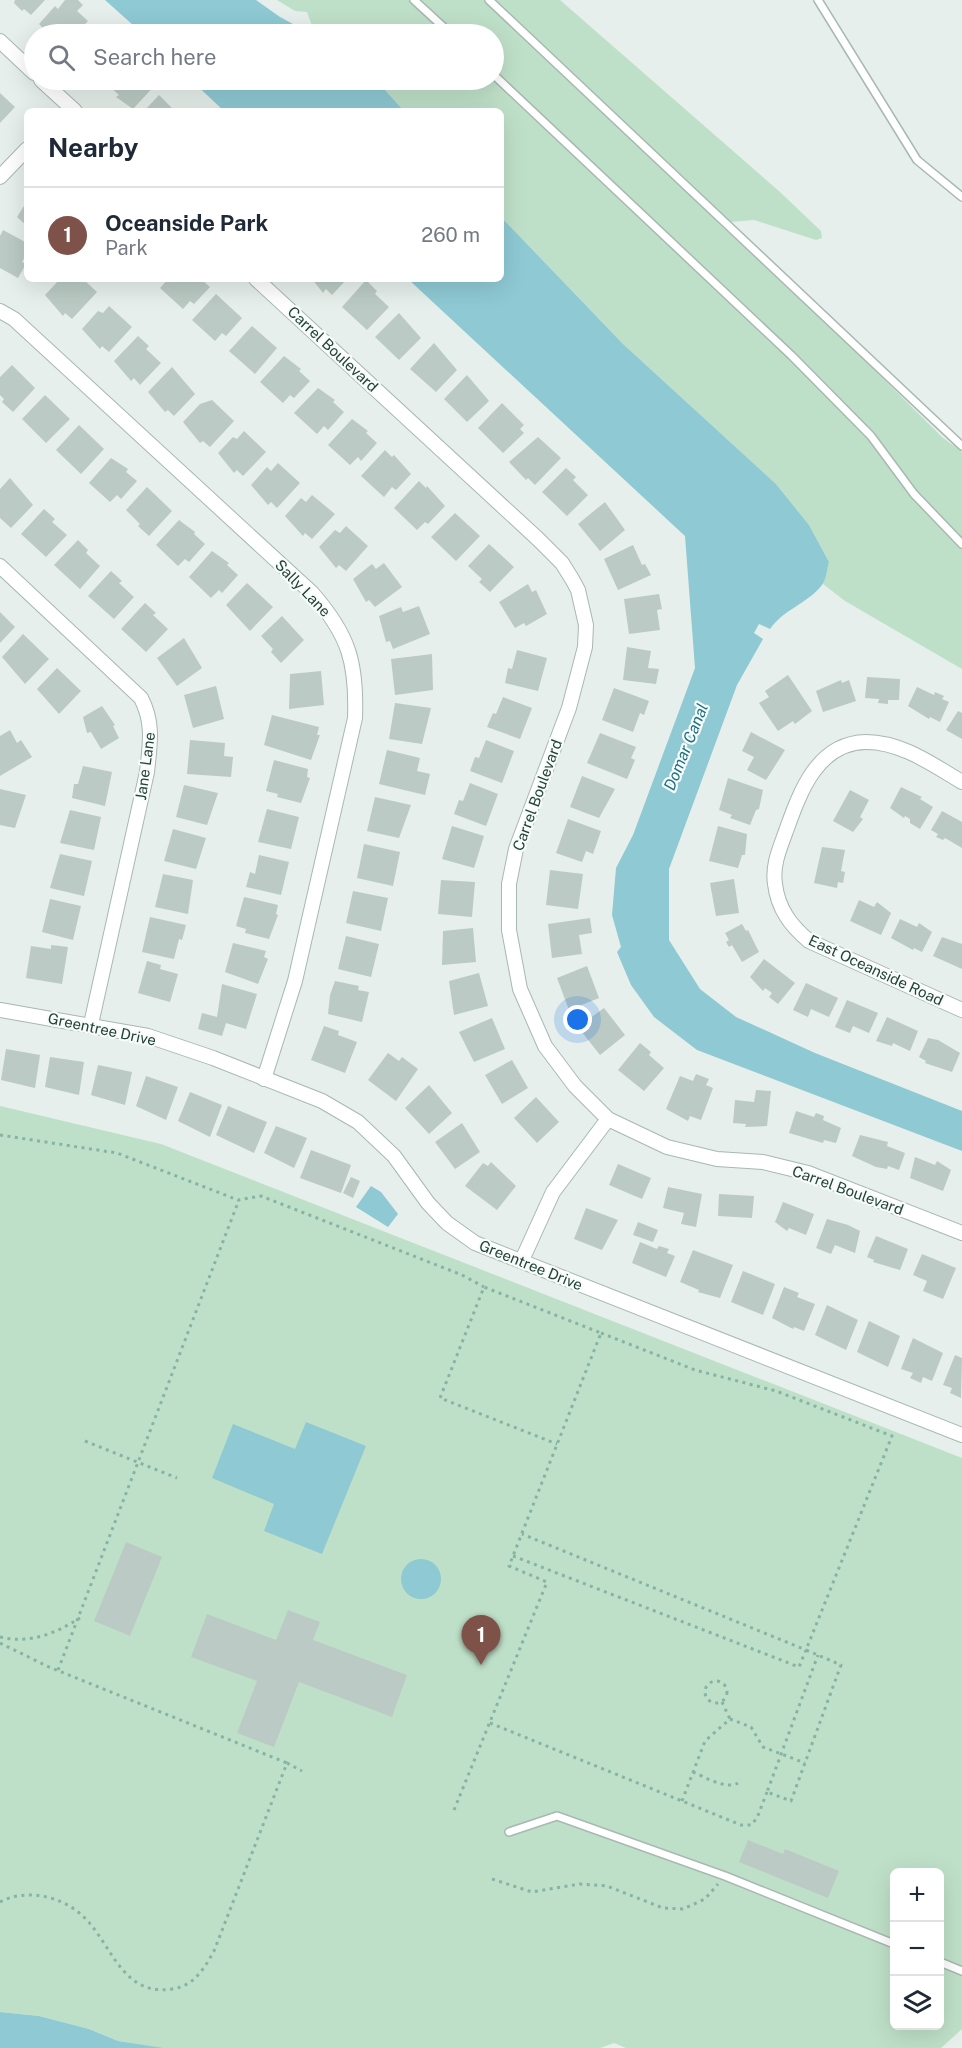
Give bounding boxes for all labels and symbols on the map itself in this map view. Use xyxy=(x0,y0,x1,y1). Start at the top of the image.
street label: Carrel Boulevard xyxy=(284,303,382,395)
street label: Sally Lane xyxy=(272,556,334,620)
water label: Domar Canal xyxy=(660,701,712,793)
street label: Jane Lane xyxy=(132,731,158,801)
street label: Carrel Boulevard xyxy=(509,737,565,853)
street label: East Oceanside Road xyxy=(806,931,946,1009)
your location xyxy=(563,1005,592,1034)
street label: Greentree Drive xyxy=(46,1009,158,1049)
street label: Carrel Boulevard xyxy=(790,1162,906,1218)
street label: Greentree Drive xyxy=(477,1237,585,1293)
pin: 1 xyxy=(462,1616,500,1665)

